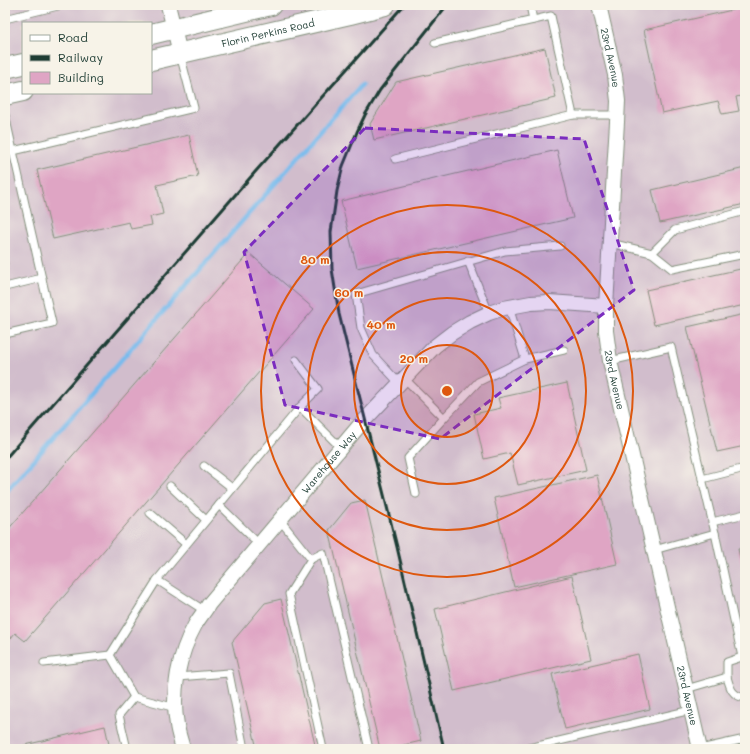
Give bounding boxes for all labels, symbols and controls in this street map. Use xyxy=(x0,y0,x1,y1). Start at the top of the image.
street label: Florin Perkins Road xyxy=(220,15,316,51)
legend xyxy=(22,22,152,94)
street label: 23rd Avenue xyxy=(597,27,623,88)
text: Road xyxy=(58,29,88,45)
text: Railway xyxy=(58,49,103,65)
text: Building xyxy=(58,69,104,85)
text: 80 m xyxy=(300,251,330,267)
text: 60 m xyxy=(335,284,363,300)
text: 40 m xyxy=(366,316,396,332)
street label: 23rd Avenue xyxy=(602,349,628,411)
text: 20 m xyxy=(400,350,428,366)
centre of rings xyxy=(440,384,454,398)
street label: Warehouse Way xyxy=(298,428,359,496)
street label: 23rd Avenue xyxy=(674,664,701,727)

